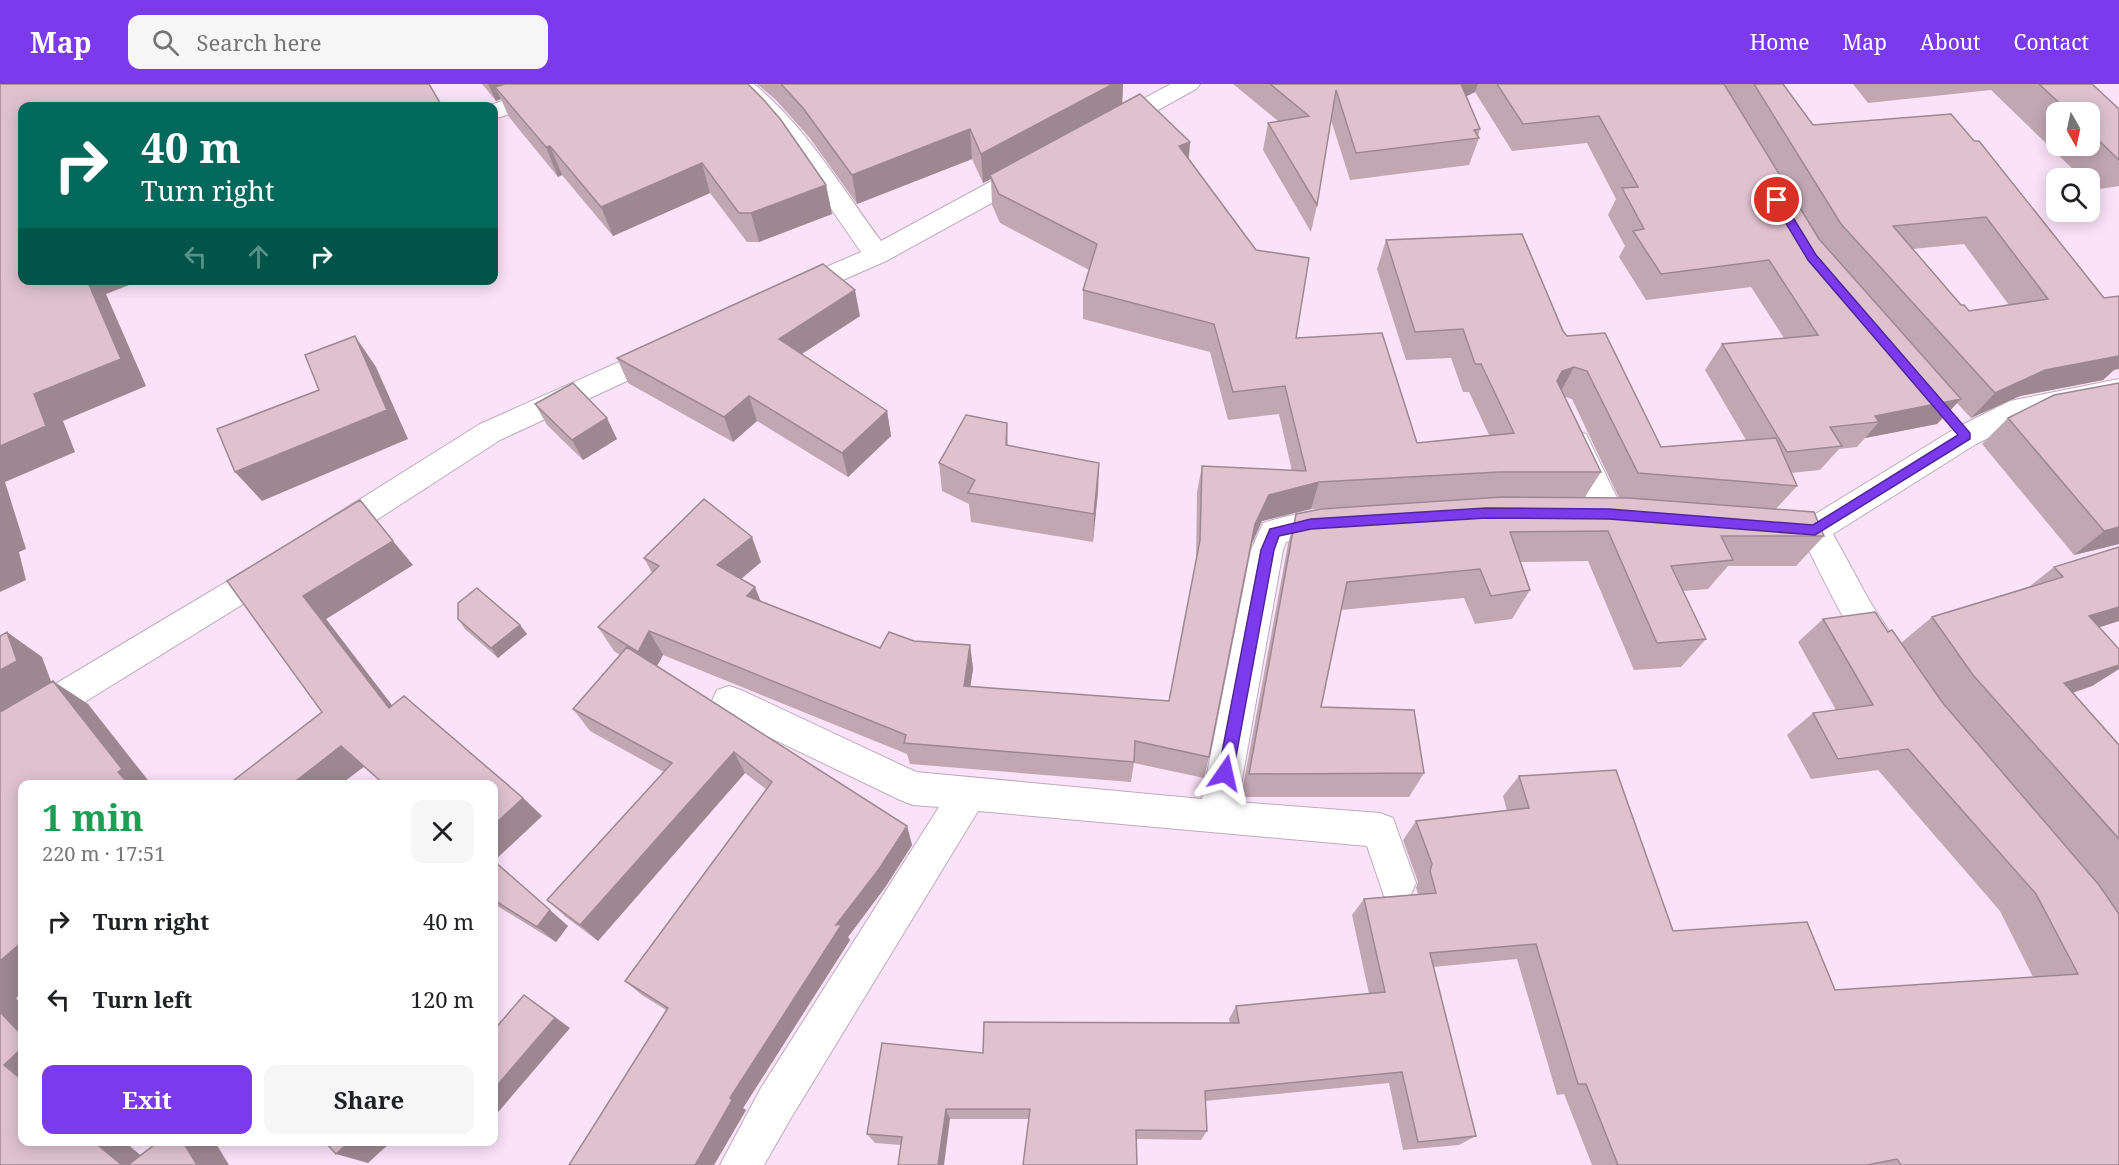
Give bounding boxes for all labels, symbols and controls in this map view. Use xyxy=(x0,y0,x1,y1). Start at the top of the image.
search box xyxy=(128,15,548,69)
text: Map xyxy=(30,23,92,61)
icon: search xyxy=(149,26,182,59)
text: Search here xyxy=(197,27,321,57)
text: Home xyxy=(1750,28,1810,56)
text: Map xyxy=(1843,28,1887,56)
text: About xyxy=(1920,28,1981,56)
text: Contact xyxy=(2014,28,2089,56)
north arrow xyxy=(2046,102,2100,156)
map controls xyxy=(2046,102,2100,222)
text: 40 m xyxy=(141,118,241,175)
icon: right xyxy=(42,126,120,204)
button: search xyxy=(2046,168,2100,222)
text: Turn right xyxy=(141,172,274,209)
pin xyxy=(1751,174,1802,225)
icon: arrive xyxy=(1760,183,1793,216)
icon: left xyxy=(179,240,212,273)
icon: ahead xyxy=(242,240,275,273)
icon: right xyxy=(305,240,338,273)
position arrow xyxy=(1193,741,1257,805)
text: 1 min xyxy=(42,793,144,842)
button: close xyxy=(411,800,474,863)
text: 220 m · 17:51 xyxy=(42,840,165,867)
icon: right xyxy=(42,905,75,938)
text: Turn right xyxy=(93,906,209,936)
text: 40 m xyxy=(423,906,474,936)
icon: left xyxy=(42,983,75,1016)
text: Turn left xyxy=(93,984,192,1014)
text: 120 m xyxy=(411,984,474,1014)
button: Exit xyxy=(42,1065,252,1134)
button: Share xyxy=(264,1065,474,1134)

